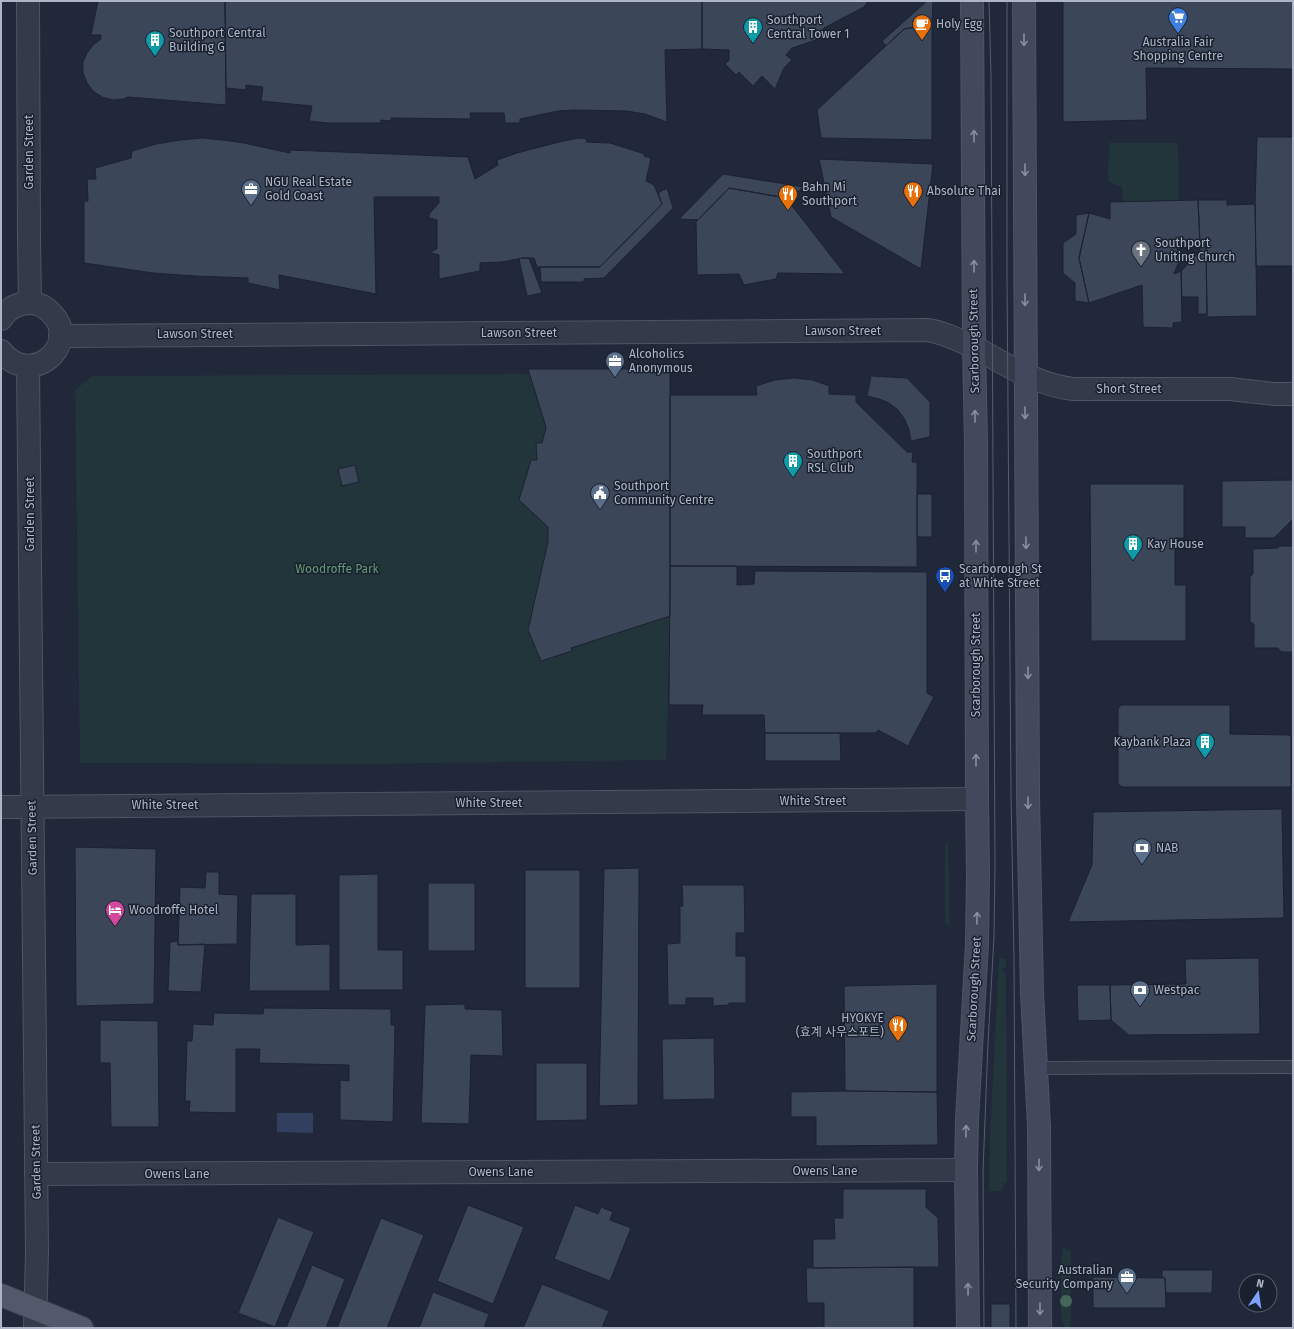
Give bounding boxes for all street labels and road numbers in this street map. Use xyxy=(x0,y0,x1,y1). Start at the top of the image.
street label: Garden Street xyxy=(22,114,36,189)
street label: Scarborough Street xyxy=(966,288,982,393)
street label: Lawson Street xyxy=(805,324,882,338)
street label: Lawson Street xyxy=(481,326,558,340)
street label: Lawson Street xyxy=(157,327,234,341)
street label: Short Street xyxy=(1096,382,1162,396)
street label: Garden Street xyxy=(23,476,37,551)
street label: Scarborough Street xyxy=(969,612,983,717)
street label: White Street xyxy=(780,794,847,808)
street label: White Street xyxy=(456,796,523,810)
street label: White Street xyxy=(132,798,199,812)
street label: Garden Street xyxy=(24,800,40,876)
street label: Scarborough Street xyxy=(964,936,984,1042)
street label: Garden Street xyxy=(28,1124,44,1200)
street label: Owens Lane xyxy=(792,1164,858,1178)
street label: Owens Lane xyxy=(468,1165,534,1179)
street label: Owens Lane xyxy=(144,1167,210,1181)

